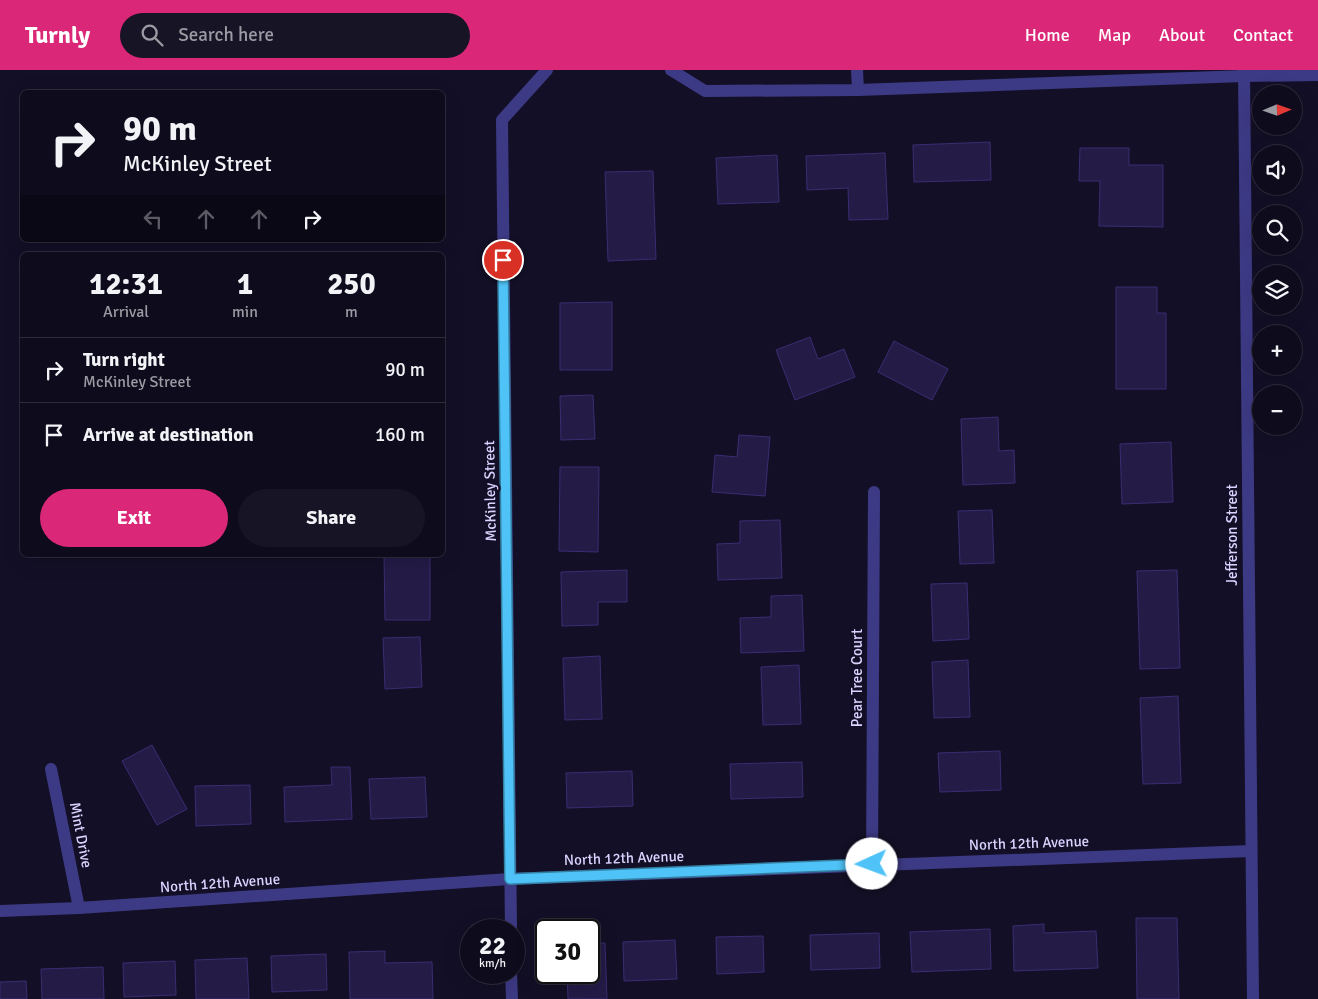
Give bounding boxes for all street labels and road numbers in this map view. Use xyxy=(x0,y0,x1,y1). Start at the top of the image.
street label: McKinley Street xyxy=(480,440,500,542)
street label: Jefferson Street xyxy=(1223,484,1241,586)
street label: Pear Tree Court xyxy=(848,629,866,727)
street label: Mint Drive xyxy=(66,801,96,869)
street label: North 12th Avenue xyxy=(969,832,1089,854)
street label: North 12th Avenue xyxy=(564,847,684,869)
street label: North 12th Avenue xyxy=(159,870,281,896)

